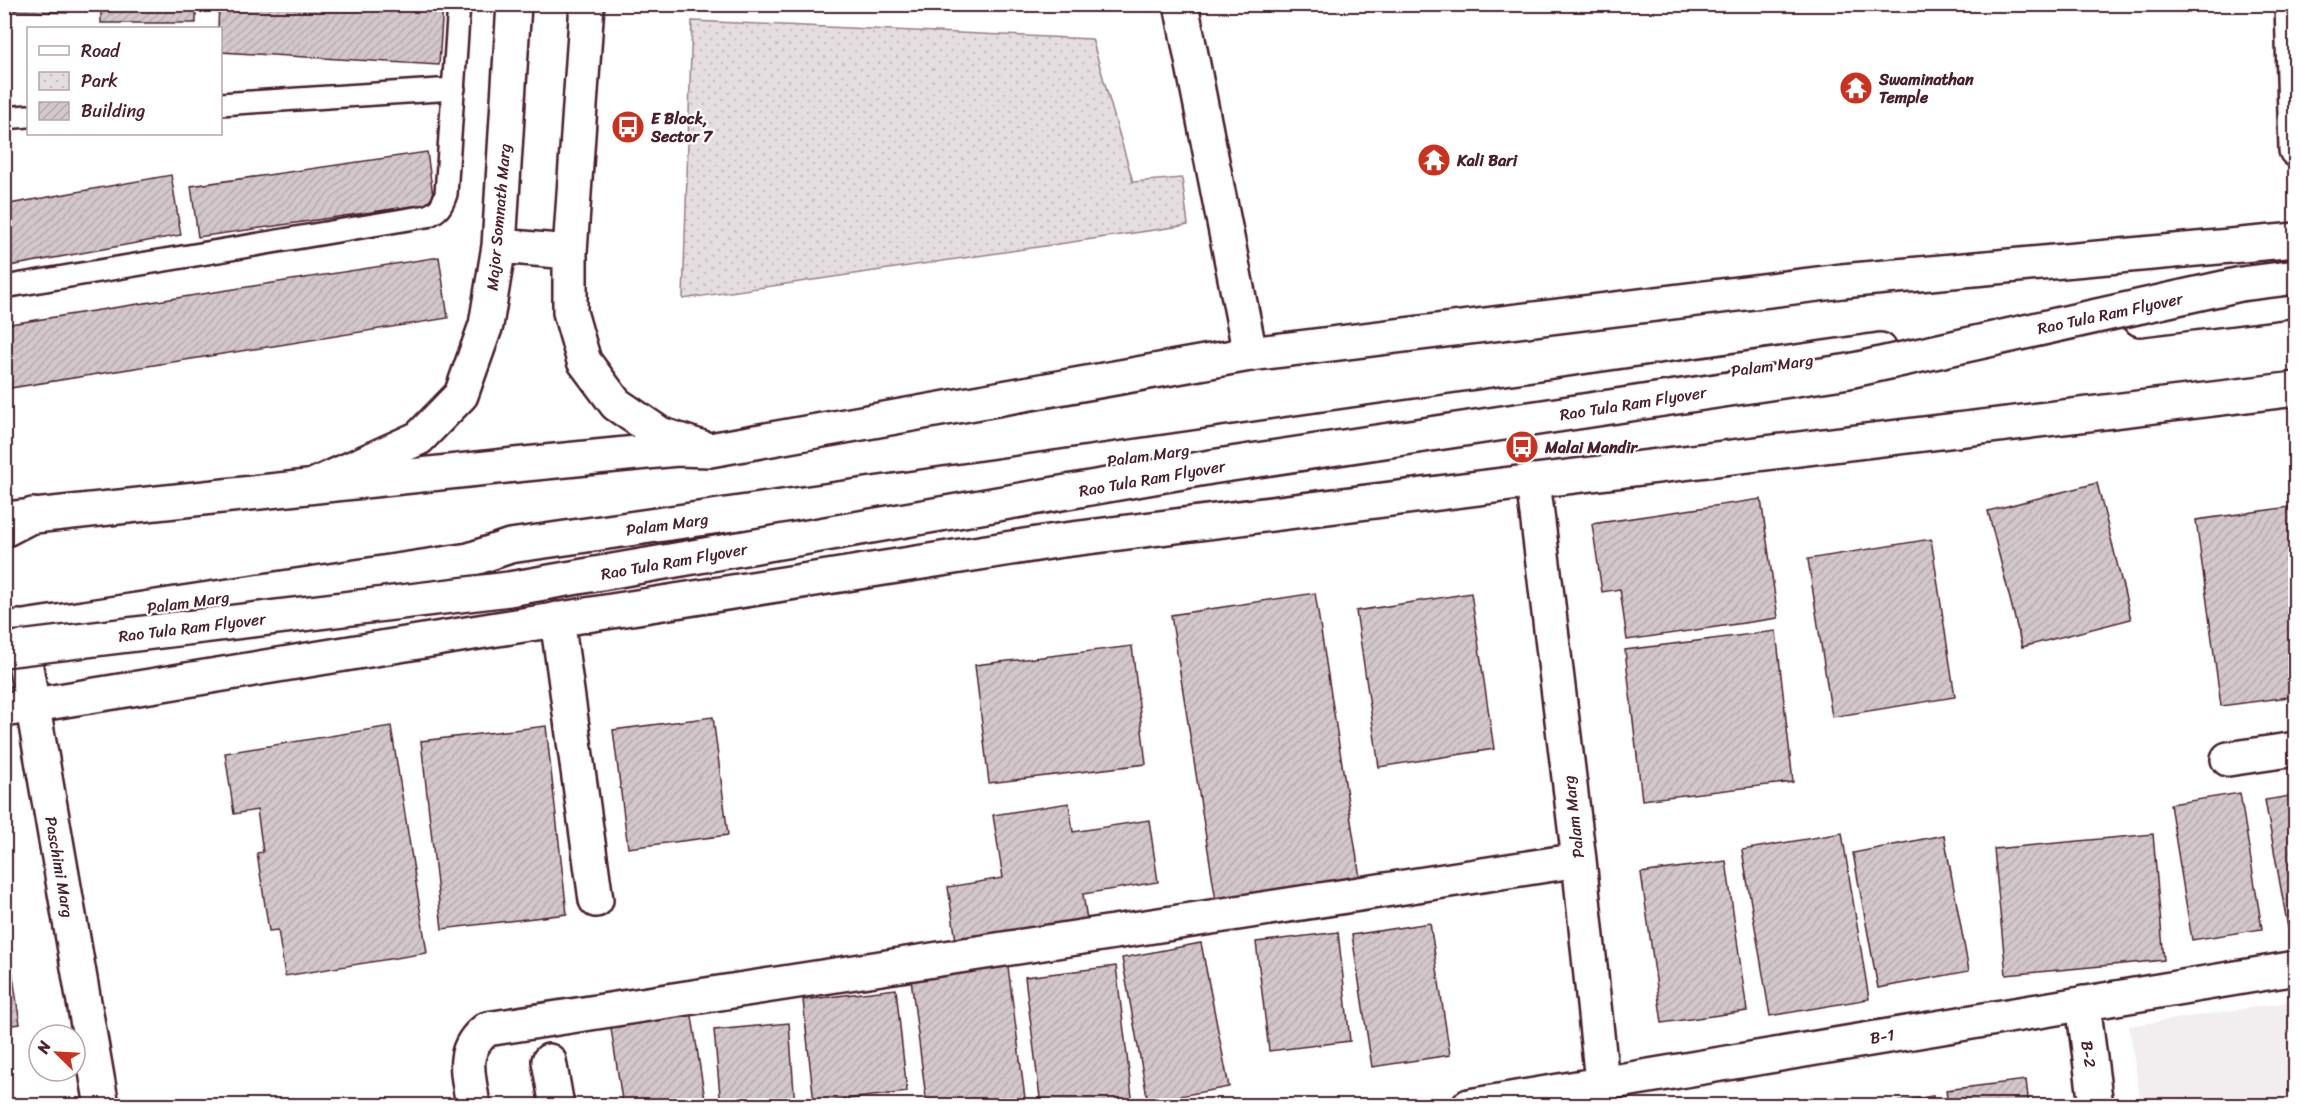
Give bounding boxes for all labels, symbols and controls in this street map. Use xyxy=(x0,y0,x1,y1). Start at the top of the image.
legend xyxy=(27,27,222,135)
text: Road xyxy=(81,35,121,67)
text: Park xyxy=(81,65,118,97)
place label: Swaminathan Temple xyxy=(1878,65,1974,112)
temple icon: Swaminathan Temple xyxy=(1838,70,1874,106)
text: Building xyxy=(81,95,145,127)
place label: E Block, Sector 7 xyxy=(650,104,714,151)
bus stop icon: E Block, Sector 7 xyxy=(610,109,646,145)
street label: Major Somnath Marg xyxy=(478,142,519,292)
temple icon: Kali Bari xyxy=(1416,142,1452,178)
place label: Kali Bari xyxy=(1456,146,1519,175)
street label: Rao Tula Ram Flyover xyxy=(2035,284,2187,343)
street label: Palam Marg xyxy=(1729,345,1815,386)
street label: Rao Tula Ram Flyover xyxy=(1558,377,1710,429)
bus stop icon: Malai Mandir xyxy=(1504,429,1540,465)
place label: Malai Mandir xyxy=(1544,433,1638,462)
street label: Palam Marg xyxy=(1105,435,1191,476)
street label: Rao Tula Ram Flyover xyxy=(1077,451,1229,506)
street label: Palam Marg xyxy=(624,504,710,545)
street label: Rao Tula Ram Flyover xyxy=(599,534,751,589)
street label: Palam Marg xyxy=(145,582,231,623)
street label: Rao Tula Ram Flyover xyxy=(117,604,269,651)
street label: Palam Marg xyxy=(1554,774,1593,860)
street label: Paschimi Marg xyxy=(36,814,83,920)
street label: B-1 xyxy=(1868,1020,1897,1053)
north arrow xyxy=(27,1023,87,1083)
text: N xyxy=(28,1035,60,1059)
street label: B-2 xyxy=(2072,1039,2105,1069)

